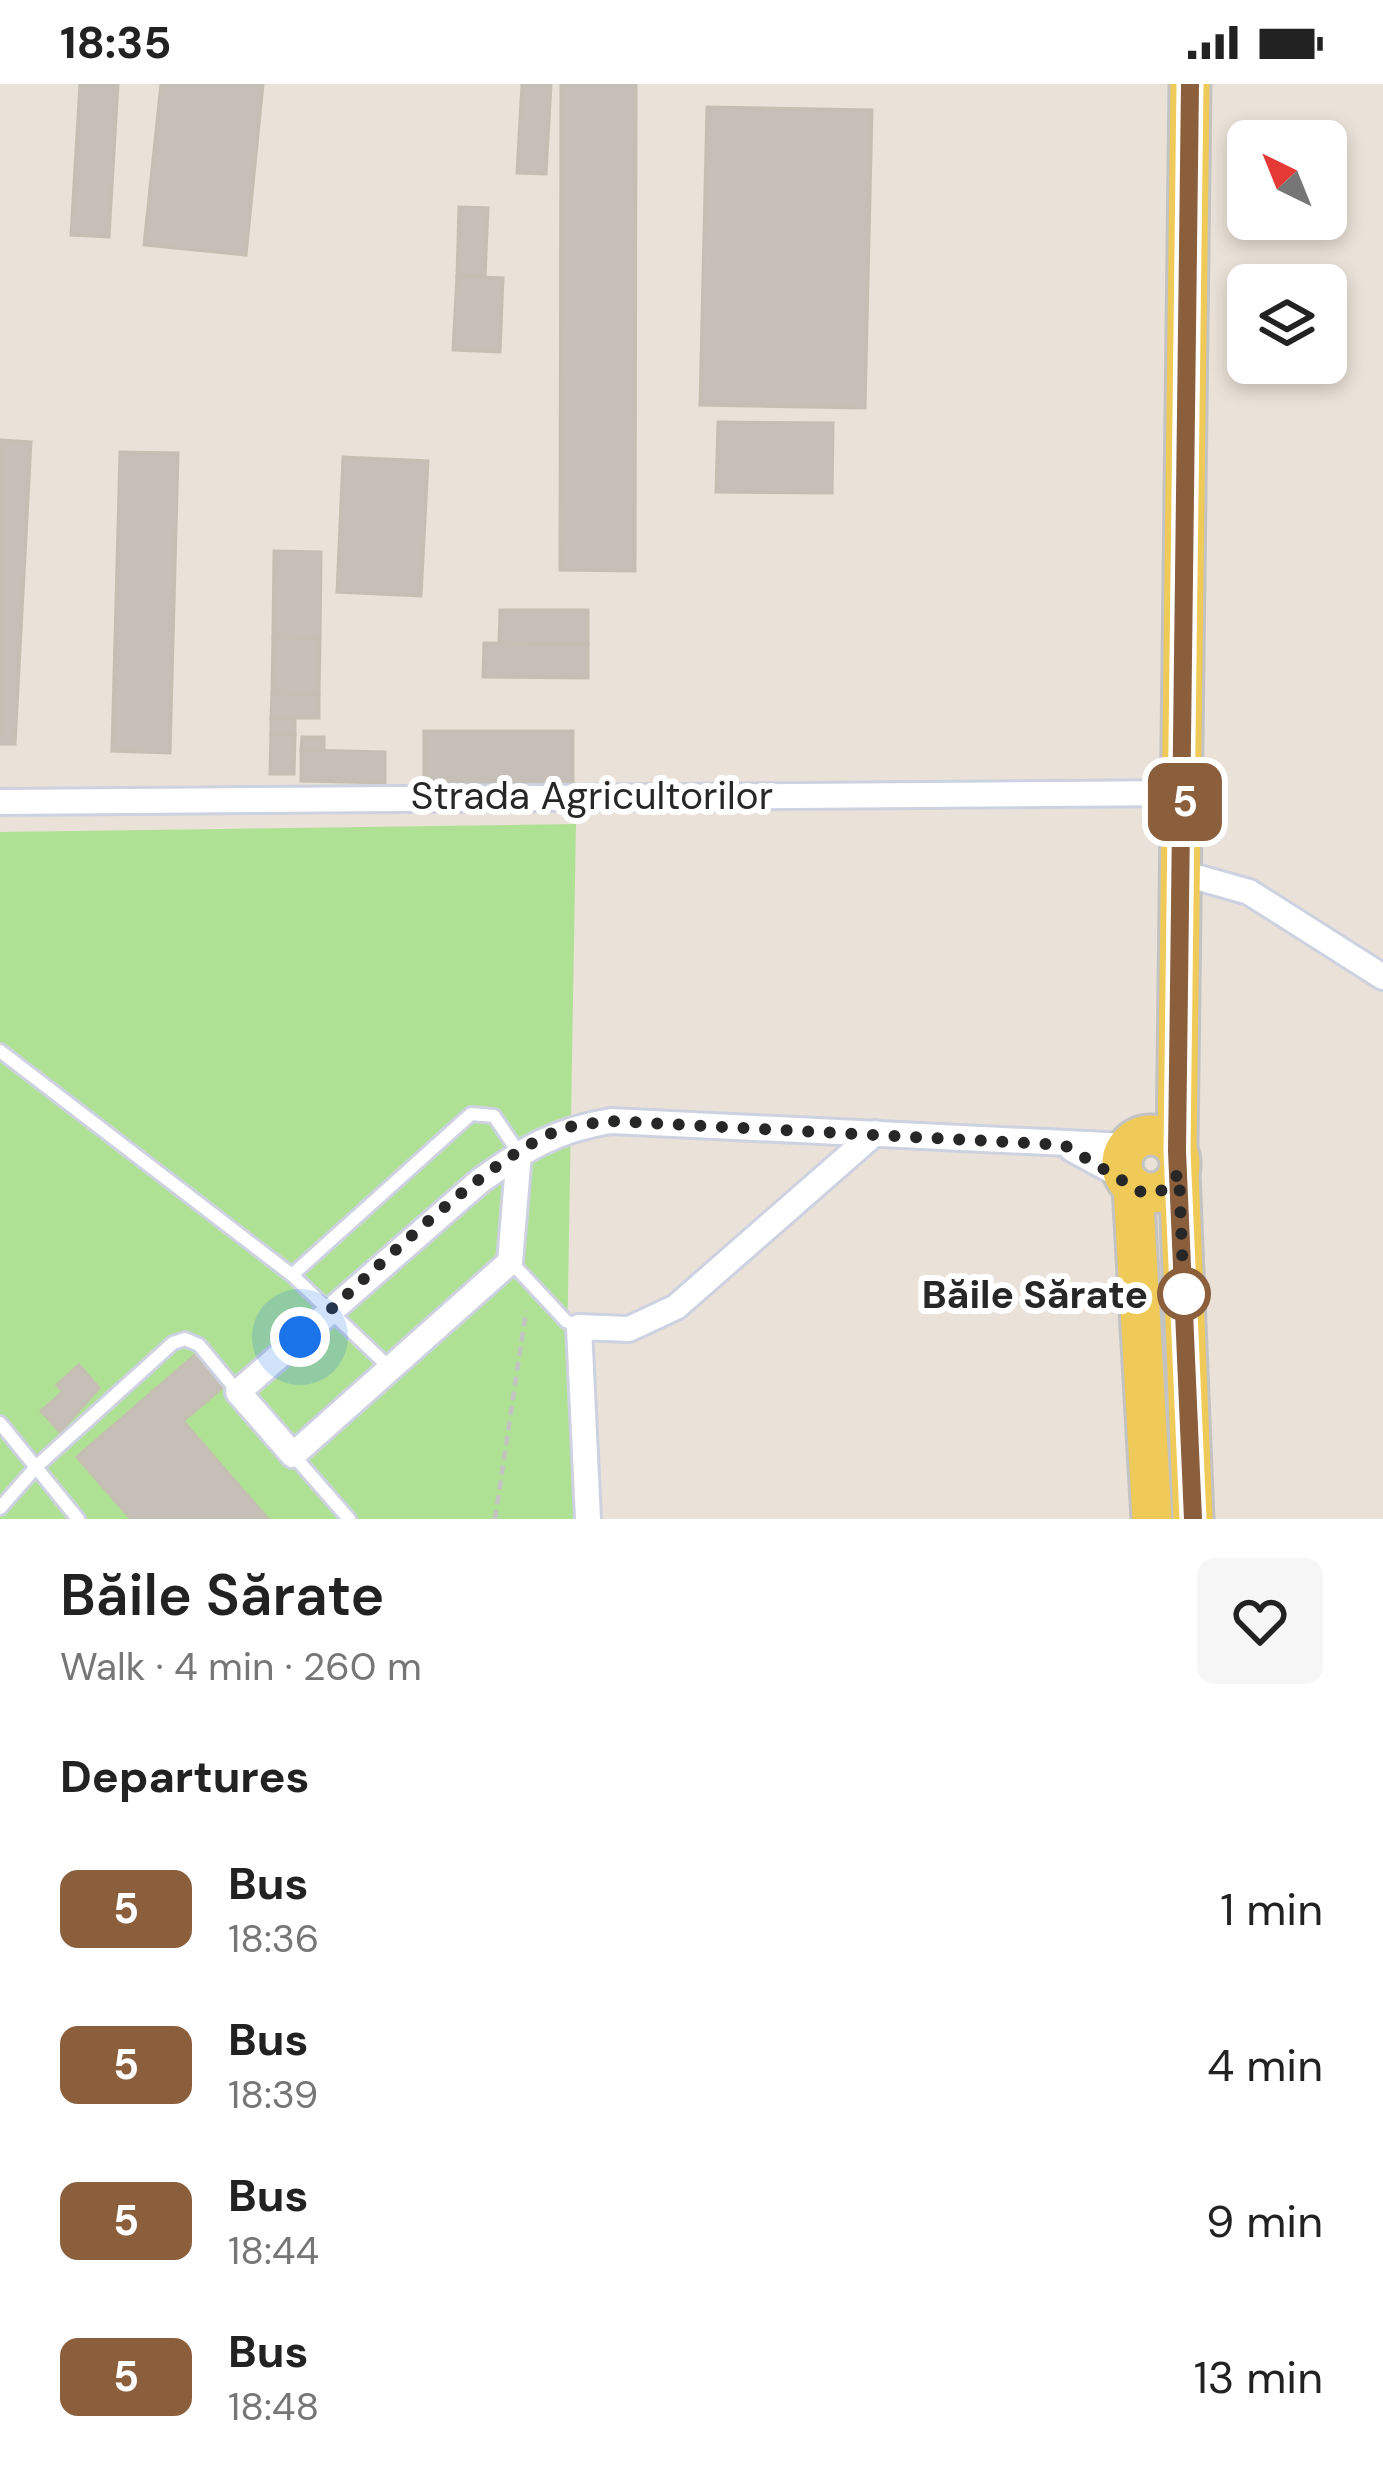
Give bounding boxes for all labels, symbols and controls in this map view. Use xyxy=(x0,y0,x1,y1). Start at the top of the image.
text: 18:35 xyxy=(60,13,171,72)
north arrow xyxy=(1227,120,1347,240)
map controls xyxy=(1227,120,1347,384)
button: layers xyxy=(1227,264,1347,384)
line badge: 5 xyxy=(1146,763,1224,841)
street label: Strada Agricultorilor xyxy=(411,770,773,821)
text: 5 xyxy=(1172,774,1198,829)
place label: Băile Sărate xyxy=(922,1269,1148,1320)
marker: Băile Sărate xyxy=(1159,1269,1209,1319)
your location xyxy=(270,1307,330,1367)
text: Băile Sărate xyxy=(60,1558,384,1633)
button: heart xyxy=(1197,1558,1323,1684)
text: Walk · 4 min · 260 m xyxy=(60,1641,422,1692)
text: Departures xyxy=(60,1747,309,1806)
text: Bus xyxy=(228,1854,308,1913)
text: 1 min xyxy=(1220,1880,1323,1939)
text: 5 xyxy=(113,1881,139,1936)
text: 18:36 xyxy=(228,1913,319,1964)
text: Bus xyxy=(228,2010,308,2069)
text: 4 min xyxy=(1207,2036,1323,2095)
text: 5 xyxy=(113,2037,139,2092)
text: 18:39 xyxy=(228,2069,318,2120)
text: Bus xyxy=(228,2166,308,2225)
text: 9 min xyxy=(1206,2192,1323,2251)
text: 5 xyxy=(113,2193,139,2248)
text: 18:44 xyxy=(228,2225,319,2276)
text: Bus xyxy=(228,2322,308,2381)
text: 13 min xyxy=(1194,2348,1323,2407)
text: 5 xyxy=(113,2349,139,2404)
text: 18:48 xyxy=(228,2381,319,2432)

